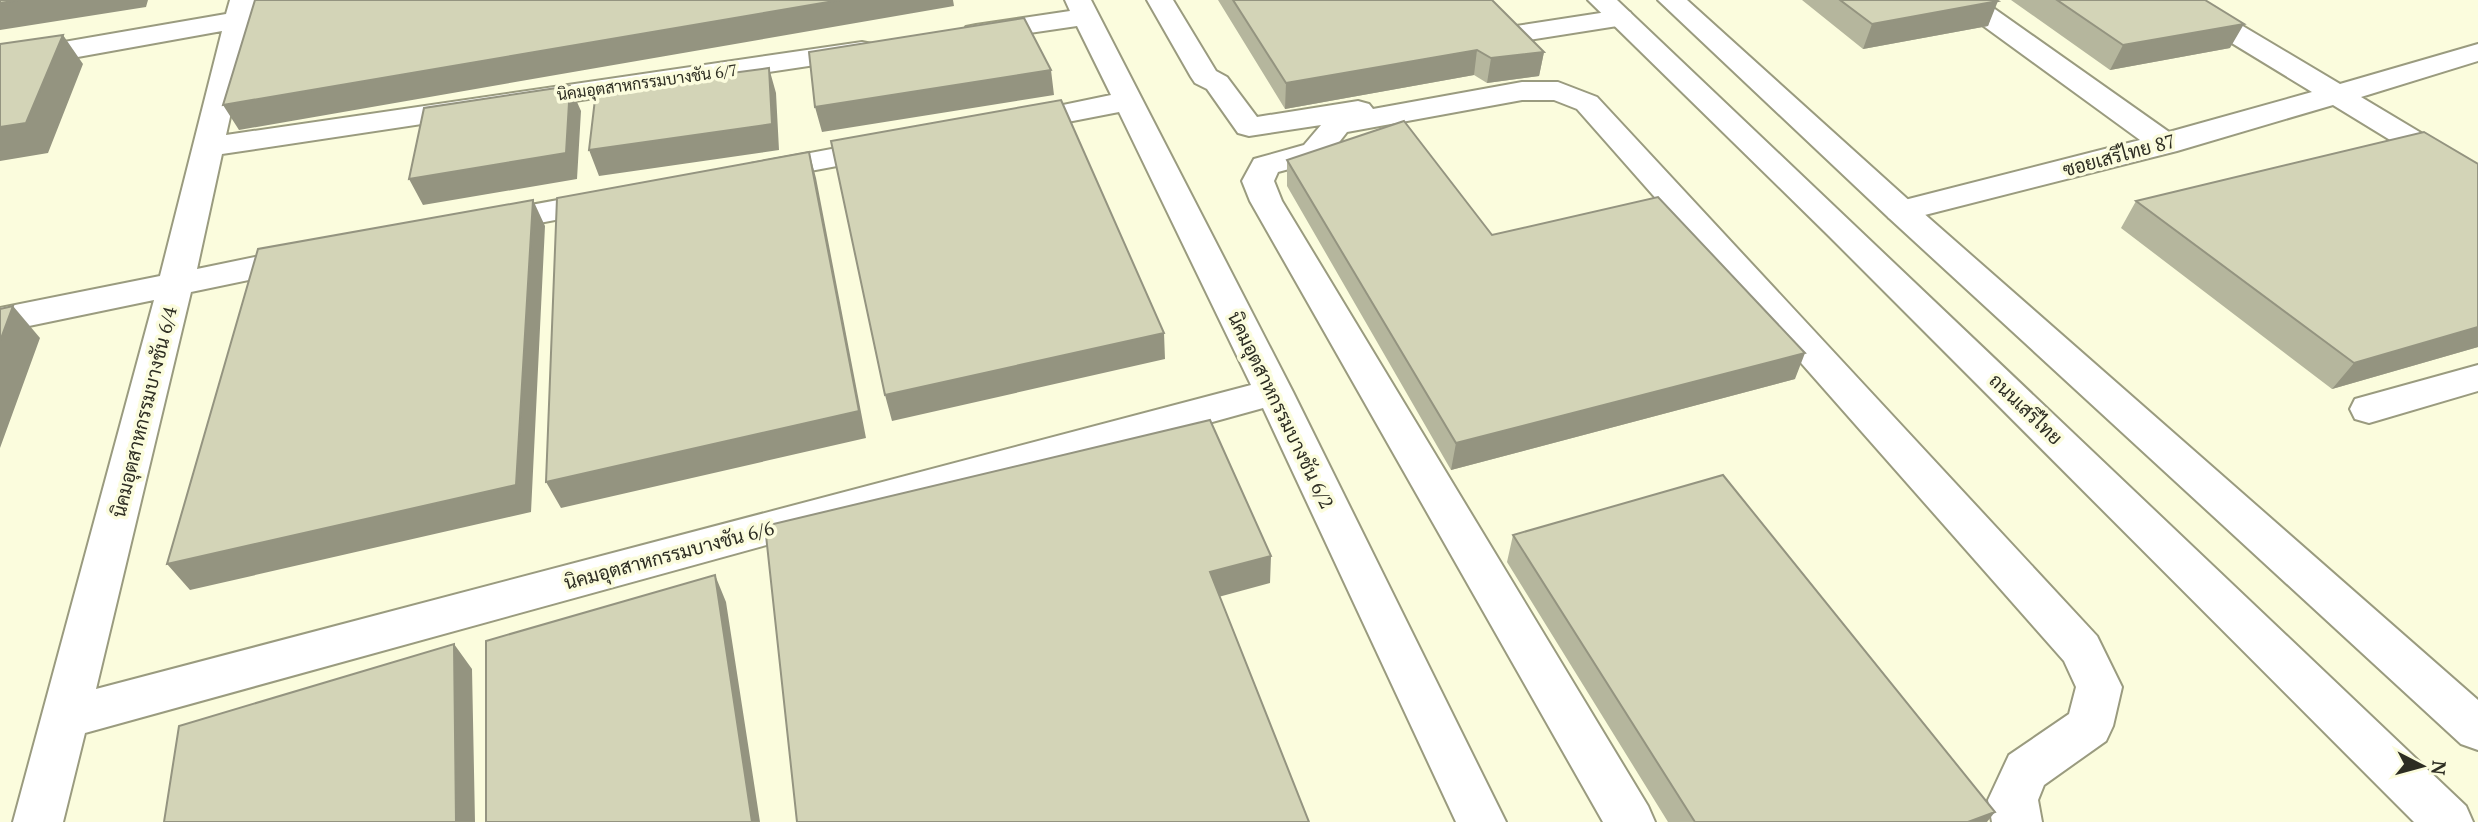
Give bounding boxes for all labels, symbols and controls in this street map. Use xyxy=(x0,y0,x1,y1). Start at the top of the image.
street label: นิคมอุตสาหกรรมบางชัน 6/7 xyxy=(555,58,739,107)
street label: ซอยเสรีไทย 87 xyxy=(2060,128,2178,182)
street label: นิคมอุตสาหกรรมบางชัน 6/4 xyxy=(105,303,183,520)
street label: นิคมอุตสาหกรรมบางชัน 6/2 xyxy=(1222,307,1340,513)
street label: ถนนเสรีไทย xyxy=(1985,368,2068,450)
street label: นิคมอุตสาหกรรมบางชัน 6/6 xyxy=(561,514,777,596)
north arrow xyxy=(2387,731,2457,801)
text: N xyxy=(2426,759,2453,777)

